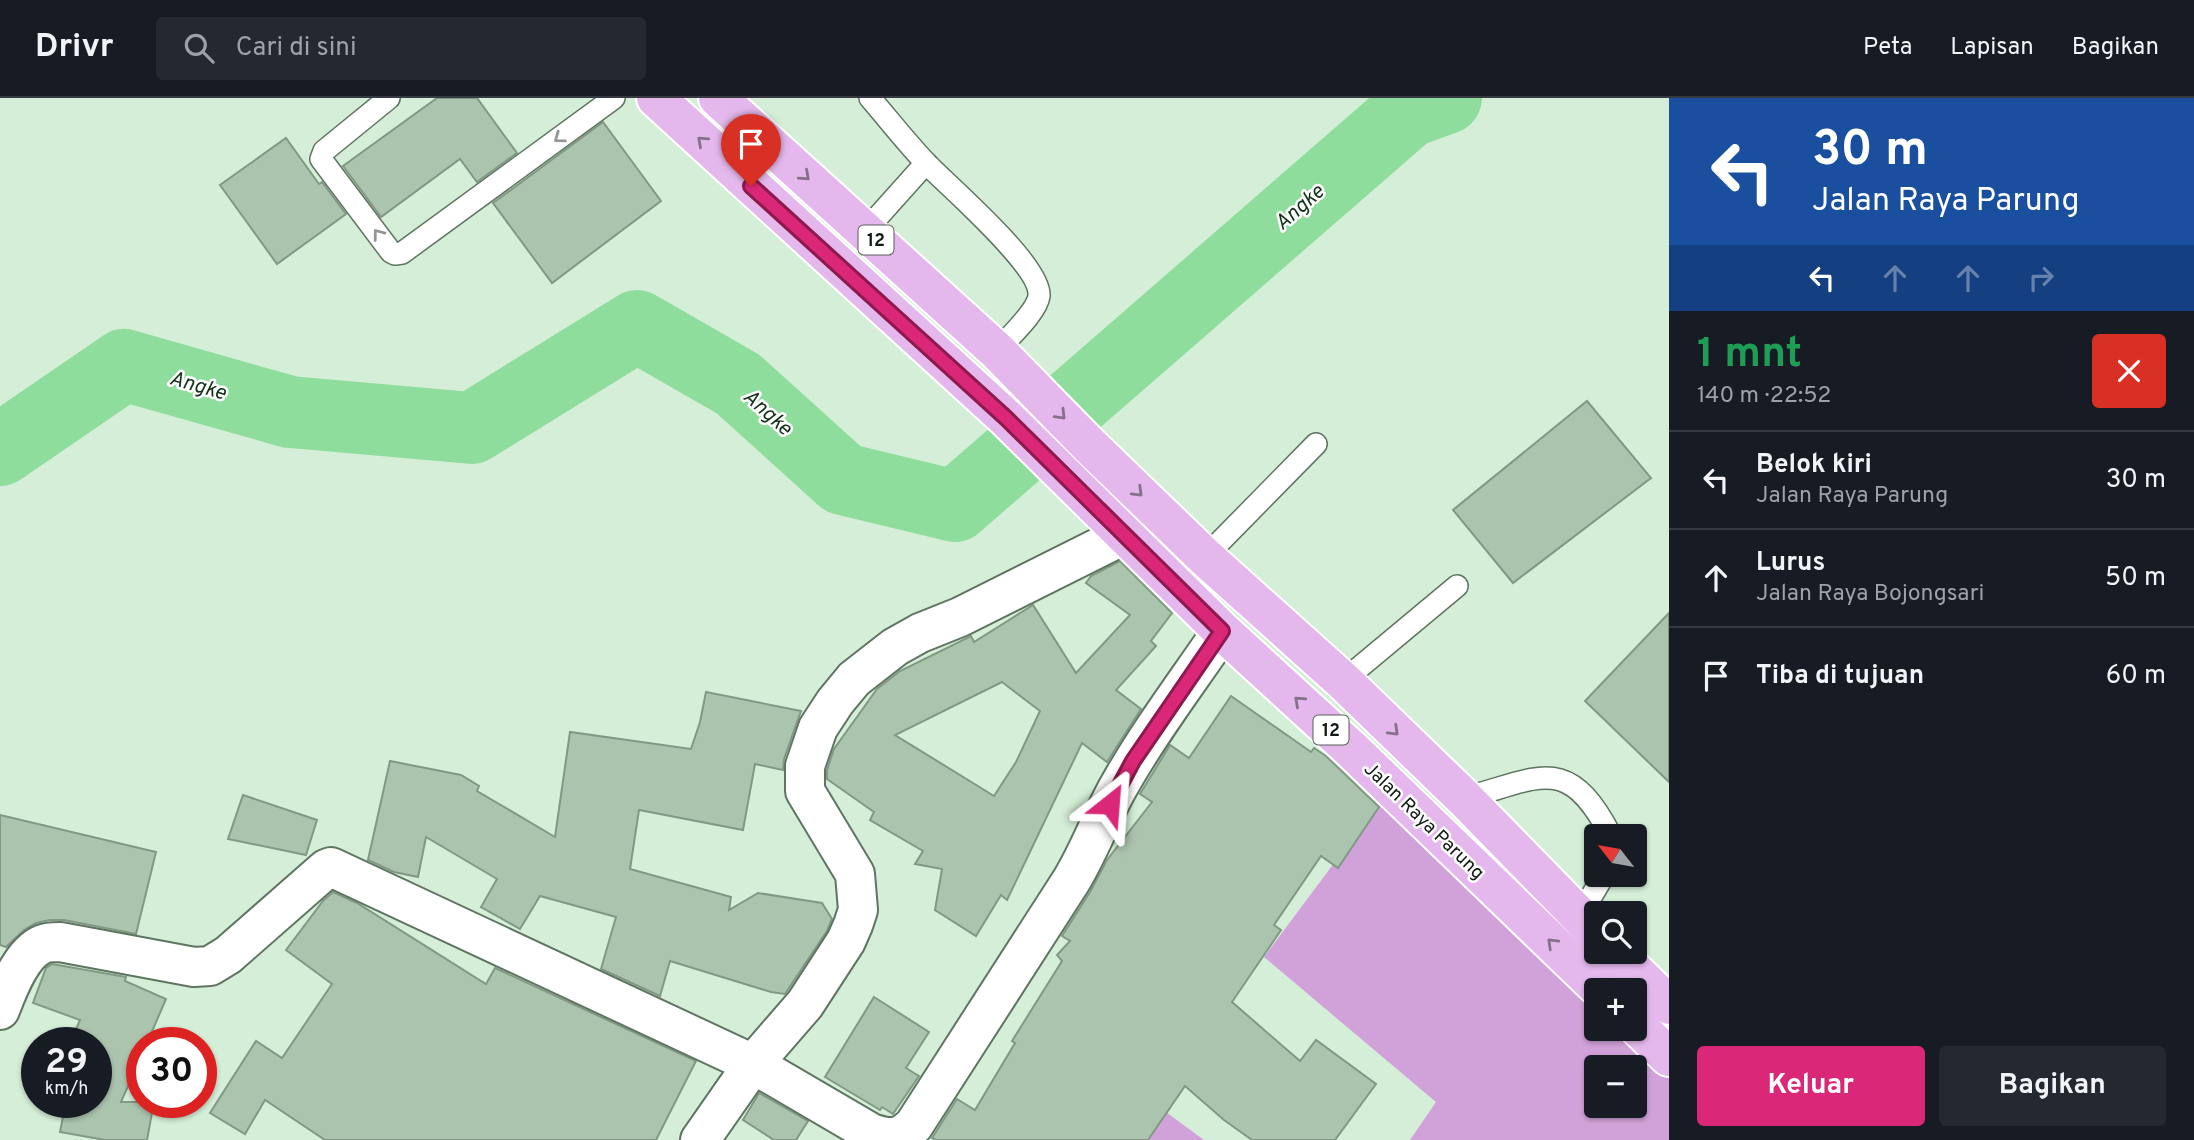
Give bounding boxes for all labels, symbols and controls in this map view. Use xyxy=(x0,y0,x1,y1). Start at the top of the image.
search box xyxy=(156,17,646,80)
text: Drivr xyxy=(35,27,114,69)
icon: search xyxy=(180,29,218,67)
text: Cari di sini xyxy=(236,32,357,65)
text: Peta xyxy=(1863,33,1912,63)
text: Lapisan xyxy=(1950,33,2034,63)
text: Bagikan xyxy=(2072,33,2159,63)
pin xyxy=(721,114,781,186)
text: 30 m xyxy=(1812,121,1928,183)
icon: arrive xyxy=(732,125,770,163)
icon: left xyxy=(1697,126,1788,217)
one-way arrow xyxy=(554,130,567,143)
one-way arrow xyxy=(697,136,710,149)
one-way arrow xyxy=(797,168,810,180)
water label: Angke xyxy=(1270,178,1331,237)
text: Jalan Raya Parung xyxy=(1812,182,2080,222)
road number: 12 xyxy=(858,225,894,254)
one-way arrow xyxy=(374,230,387,242)
icon: left xyxy=(1803,259,1841,297)
icon: ahead xyxy=(1876,259,1914,297)
icon: ahead xyxy=(1949,259,1987,297)
icon: right xyxy=(2022,259,2060,297)
text: 1 mnt xyxy=(1697,329,1802,382)
button: close xyxy=(2092,334,2166,408)
water label: Angke xyxy=(166,366,230,408)
text: 140 m · 22:52 xyxy=(1697,382,1831,411)
water label: Angke xyxy=(737,384,798,443)
one-way arrow xyxy=(1052,407,1065,420)
text: Belok kiri xyxy=(1756,449,1872,482)
icon: left xyxy=(1697,461,1735,499)
text: 30 m xyxy=(2106,464,2166,497)
text: Jalan Raya Parung xyxy=(1756,482,1948,511)
one-way arrow xyxy=(1130,484,1142,496)
text: Lurus xyxy=(1756,547,1825,580)
icon: ahead xyxy=(1697,559,1735,597)
text: 50 m xyxy=(2105,562,2166,595)
text: Jalan Raya Bojongsari xyxy=(1756,580,1984,609)
icon: arrive xyxy=(1697,657,1735,695)
text: Tiba di tujuan xyxy=(1756,660,1924,693)
text: 60 m xyxy=(2106,660,2166,693)
one-way arrow xyxy=(1294,697,1307,709)
road number: 12 xyxy=(1314,716,1348,744)
one-way arrow xyxy=(1386,722,1399,735)
street label: Jalan Raya Parung xyxy=(1358,758,1489,885)
position arrow xyxy=(1073,767,1147,841)
north arrow xyxy=(1584,824,1647,887)
map controls xyxy=(1584,824,1647,1118)
button: search xyxy=(1584,901,1647,964)
one-way arrow xyxy=(1547,938,1560,951)
button: + xyxy=(1584,978,1647,1041)
speed limit sign: 30 xyxy=(126,1027,217,1118)
text: 29 xyxy=(45,1041,88,1085)
button: Keluar xyxy=(1697,1046,1925,1126)
button: Bagikan xyxy=(1939,1046,2166,1126)
button: − xyxy=(1584,1055,1647,1118)
text: km/h xyxy=(45,1078,88,1101)

